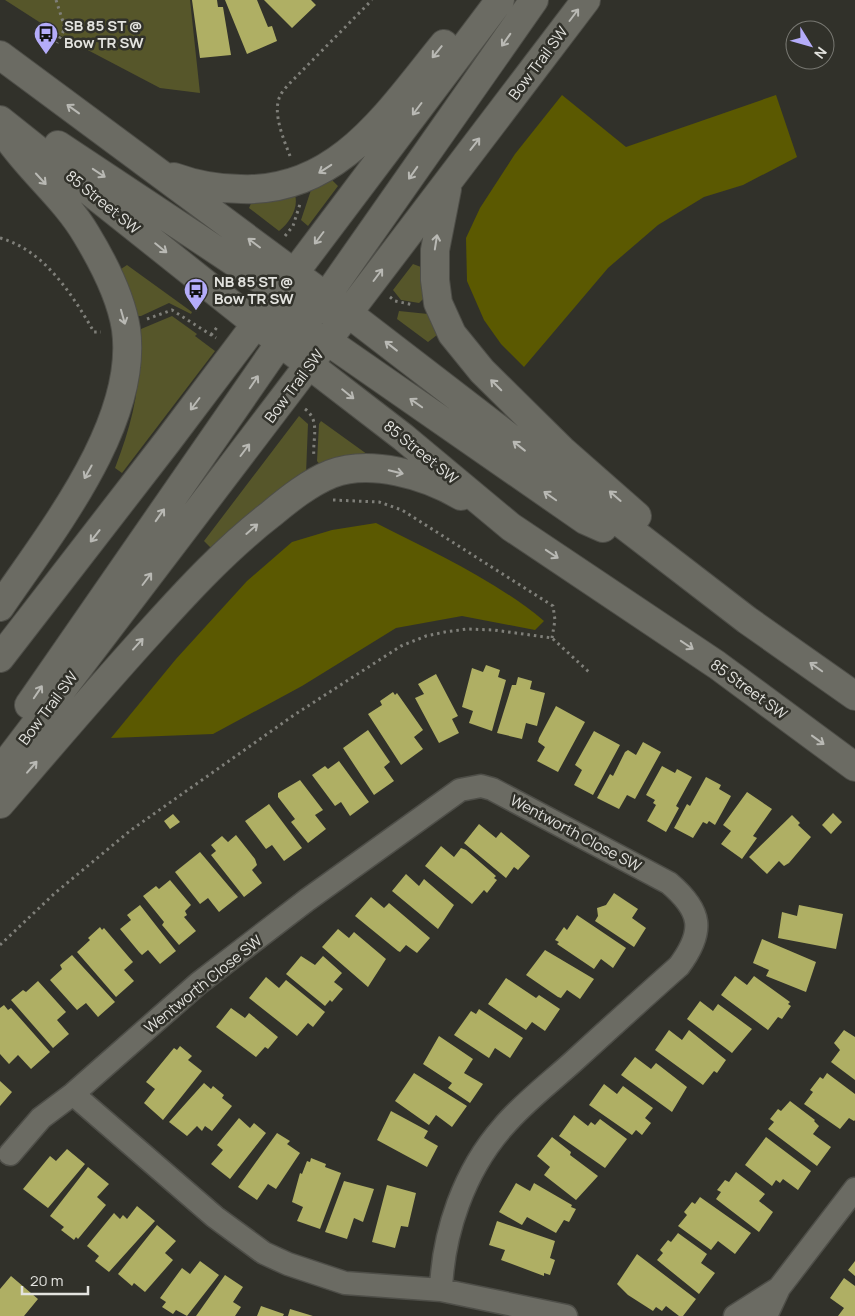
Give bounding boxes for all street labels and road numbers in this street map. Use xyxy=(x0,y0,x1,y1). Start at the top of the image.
street label: Bow Trail SW xyxy=(503,22,573,104)
street label: 85 Street SW xyxy=(61,165,145,239)
street label: Bow Trail SW xyxy=(259,345,329,427)
street label: 85 Street SW xyxy=(379,415,463,489)
street label: 85 Street SW xyxy=(706,654,792,724)
street label: Bow Trail SW xyxy=(13,667,83,749)
street label: Wentworth Close SW xyxy=(507,790,645,876)
street label: Wentworth Close SW xyxy=(140,930,266,1038)

